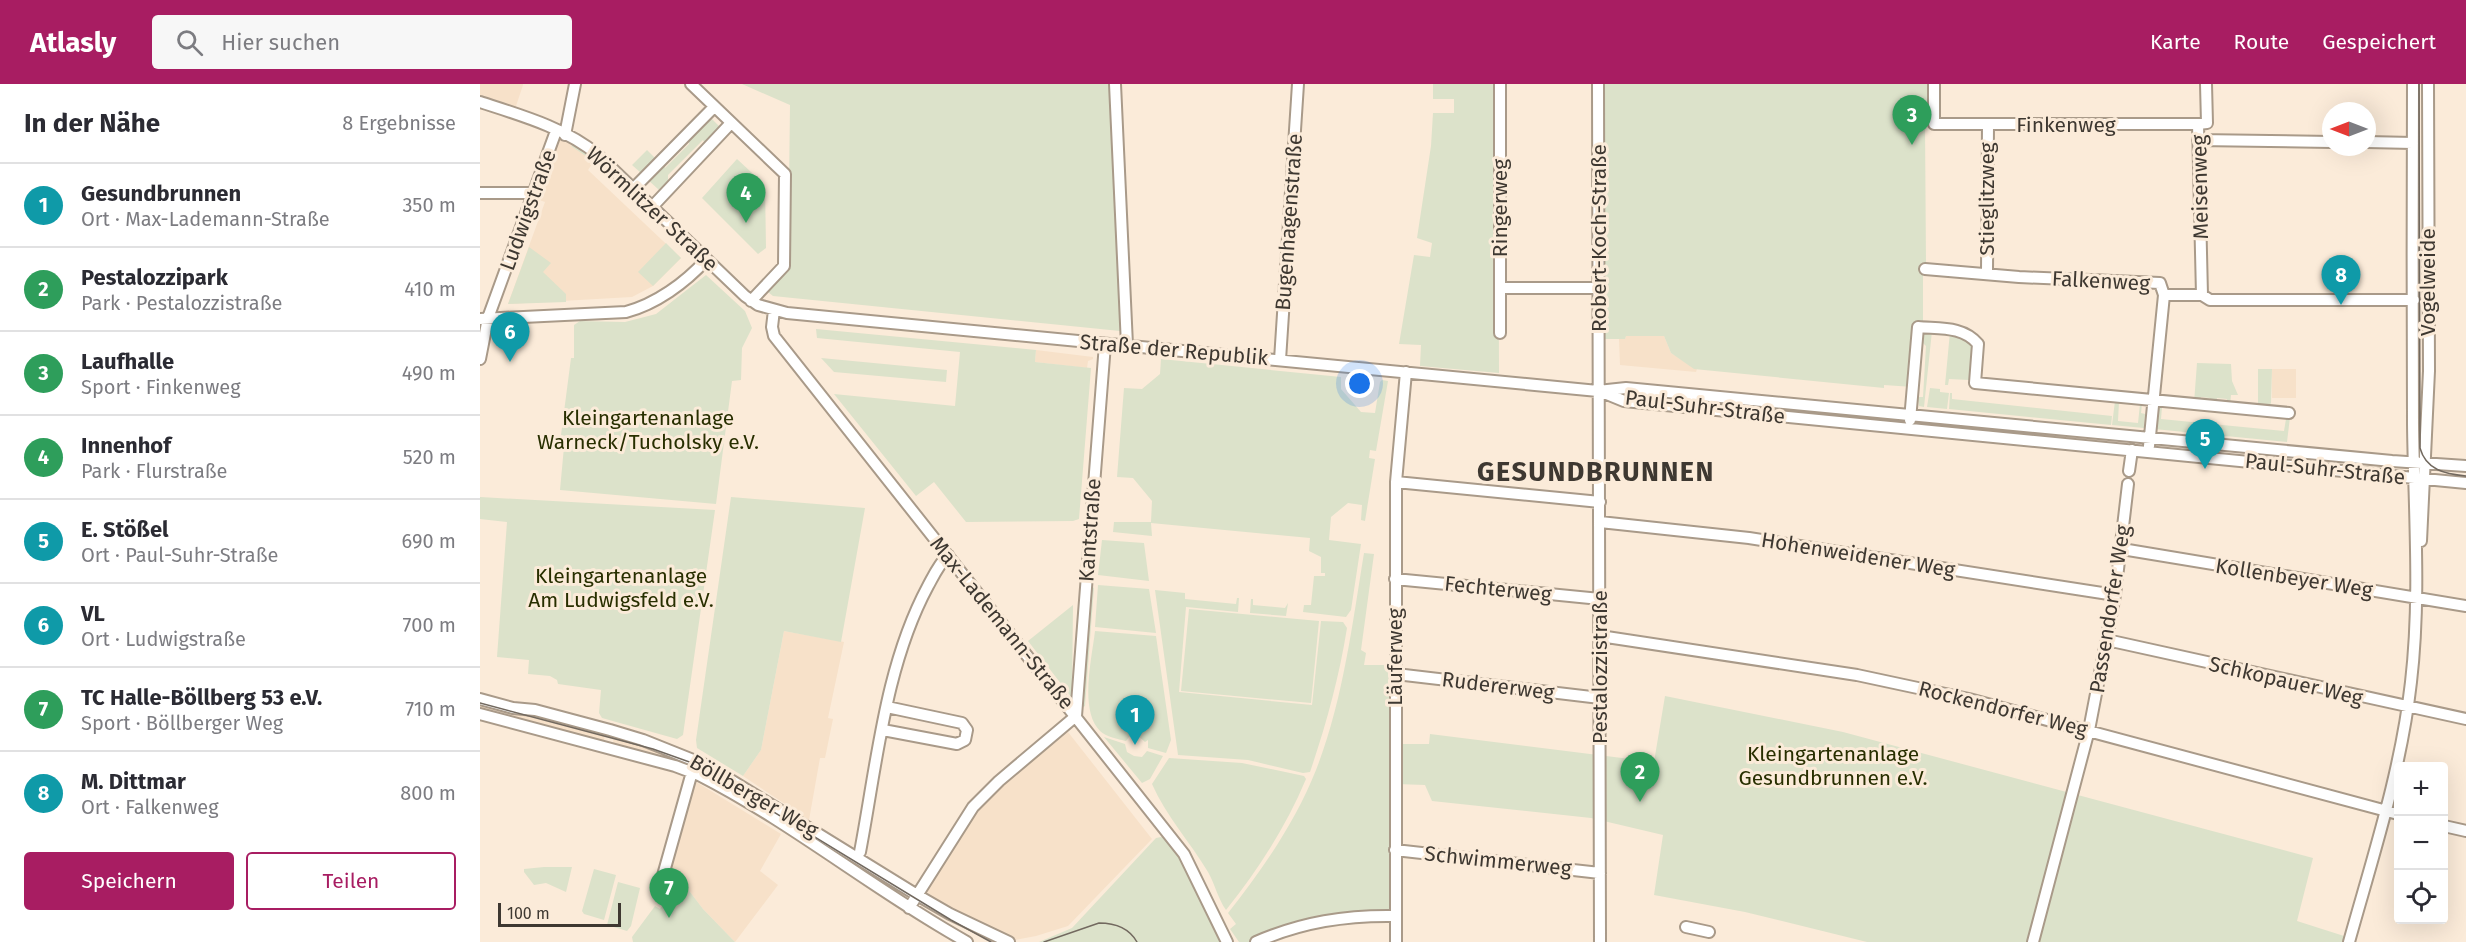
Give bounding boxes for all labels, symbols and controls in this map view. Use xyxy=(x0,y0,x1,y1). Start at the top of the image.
search box xyxy=(152,15,572,69)
text: Atlasly xyxy=(30,26,116,59)
icon: search xyxy=(173,26,206,59)
text: Hier suchen xyxy=(221,29,340,56)
text: Karte xyxy=(2150,29,2201,55)
text: Route xyxy=(2234,29,2289,55)
text: Gespeichert xyxy=(2322,29,2436,55)
pin: 3 xyxy=(1892,95,1932,145)
north arrow xyxy=(2322,102,2376,156)
text: In der Nähe xyxy=(24,108,160,139)
text: 8 Ergebnisse xyxy=(342,111,456,135)
street label: Finkenweg xyxy=(2016,112,2116,138)
street label: Bugenhagenstraße xyxy=(1270,133,1308,311)
street label: Meisenweg xyxy=(2186,134,2214,240)
street label: Wörmlitzer Straße xyxy=(581,141,723,277)
street label: Stieglitzweg xyxy=(1974,142,2000,256)
street label: Robert-Koch-Straße xyxy=(1586,144,1612,332)
street label: Ludwigstraße xyxy=(494,146,562,274)
street label: Ringerweg xyxy=(1487,159,1513,257)
pin: 4 xyxy=(726,174,766,223)
text: Gesundbrunnen xyxy=(81,180,241,207)
text: 1 xyxy=(39,193,48,217)
text: 350 m xyxy=(402,193,456,217)
text: Ort · Max-Lademann-Straße xyxy=(81,207,330,231)
street label: Vogelweide xyxy=(2415,228,2441,336)
pin: 8 xyxy=(2322,256,2360,305)
text: Pestalozzipark xyxy=(81,264,228,291)
street label: Falkenweg xyxy=(2051,265,2151,297)
text: 2 xyxy=(38,277,49,301)
text: 410 m xyxy=(404,277,456,301)
text: Park · Pestalozzistraße xyxy=(81,291,282,315)
pin: 6 xyxy=(490,312,530,362)
street label: Straße der Republik xyxy=(1079,329,1269,371)
text: Laufhalle xyxy=(81,348,174,375)
text: 3 xyxy=(38,361,49,385)
text: 490 m xyxy=(402,361,456,385)
your location xyxy=(1345,369,1374,398)
text: Sport · Finkenweg xyxy=(81,375,241,399)
street label: Paul-Suhr-Straße xyxy=(1624,384,1786,430)
park label: Kleingartenanlage Warneck/Tucholsky e.V. xyxy=(537,405,759,455)
pin: 5 xyxy=(2186,420,2224,469)
text: Innenhof xyxy=(81,432,171,459)
text: 4 xyxy=(38,445,49,469)
text: 520 m xyxy=(403,445,456,469)
street label: Paul-Suhr-Straße xyxy=(2244,448,2406,490)
district label: GESUNDBRUNNEN xyxy=(1477,456,1715,488)
text: Park · Flurstraße xyxy=(81,459,228,483)
street label: Kantstraße xyxy=(1073,477,1107,583)
text: E. Stößel xyxy=(81,516,169,543)
street label: Passendorfer Weg xyxy=(2084,523,2136,695)
street label: Hohenweidener Weg xyxy=(1759,527,1957,583)
text: 5 xyxy=(38,529,49,553)
text: 690 m xyxy=(402,529,456,553)
street label: Max-Lademann-Straße xyxy=(924,531,1080,715)
text: Ort · Paul-Suhr-Straße xyxy=(81,543,279,567)
street label: Kollenbeyer Weg xyxy=(2213,553,2375,603)
park label: Kleingartenanlage Am Ludwigsfeld e.V. xyxy=(528,563,714,613)
street label: Fechterweg xyxy=(1443,570,1553,608)
street label: Pestalozzistraße xyxy=(1587,590,1613,744)
text: VL xyxy=(81,600,105,627)
street label: Läuferweg xyxy=(1382,608,1408,706)
text: 6 xyxy=(38,613,49,637)
text: 700 m xyxy=(403,613,456,637)
text: Ort · Ludwigstraße xyxy=(81,627,246,651)
street label: Schkopauer Weg xyxy=(2207,651,2366,711)
street label: Rudererweg xyxy=(1440,666,1556,706)
street label: Rockendorfer Weg xyxy=(1916,675,2090,743)
text: TC Halle-Böllberg 53 e.V. xyxy=(81,684,322,711)
pin: 1 xyxy=(1116,696,1154,745)
text: 7 xyxy=(39,697,48,721)
text: 710 m xyxy=(405,697,456,721)
text: Sport · Böllberger Weg xyxy=(81,711,283,735)
park label: Kleingartenanlage Gesundbrunnen e.V. xyxy=(1738,741,1928,791)
street label: Böllberger Weg xyxy=(685,749,823,843)
pin: 2 xyxy=(1620,752,1660,802)
map controls xyxy=(2394,762,2448,924)
button: + xyxy=(2394,762,2448,816)
text: M. Dittmar xyxy=(81,768,186,795)
text: 8 xyxy=(38,781,49,805)
text: 800 m xyxy=(400,781,456,805)
text: Ort · Falkenweg xyxy=(81,795,219,819)
button: − xyxy=(2394,816,2448,870)
street label: Schwimmerweg xyxy=(1423,840,1573,882)
button: Speichern xyxy=(24,852,234,910)
button: Teilen xyxy=(246,852,456,910)
pin: 7 xyxy=(650,868,688,918)
button: locate xyxy=(2394,870,2448,924)
scale bar xyxy=(498,900,621,928)
text: 100 m xyxy=(507,904,550,923)

